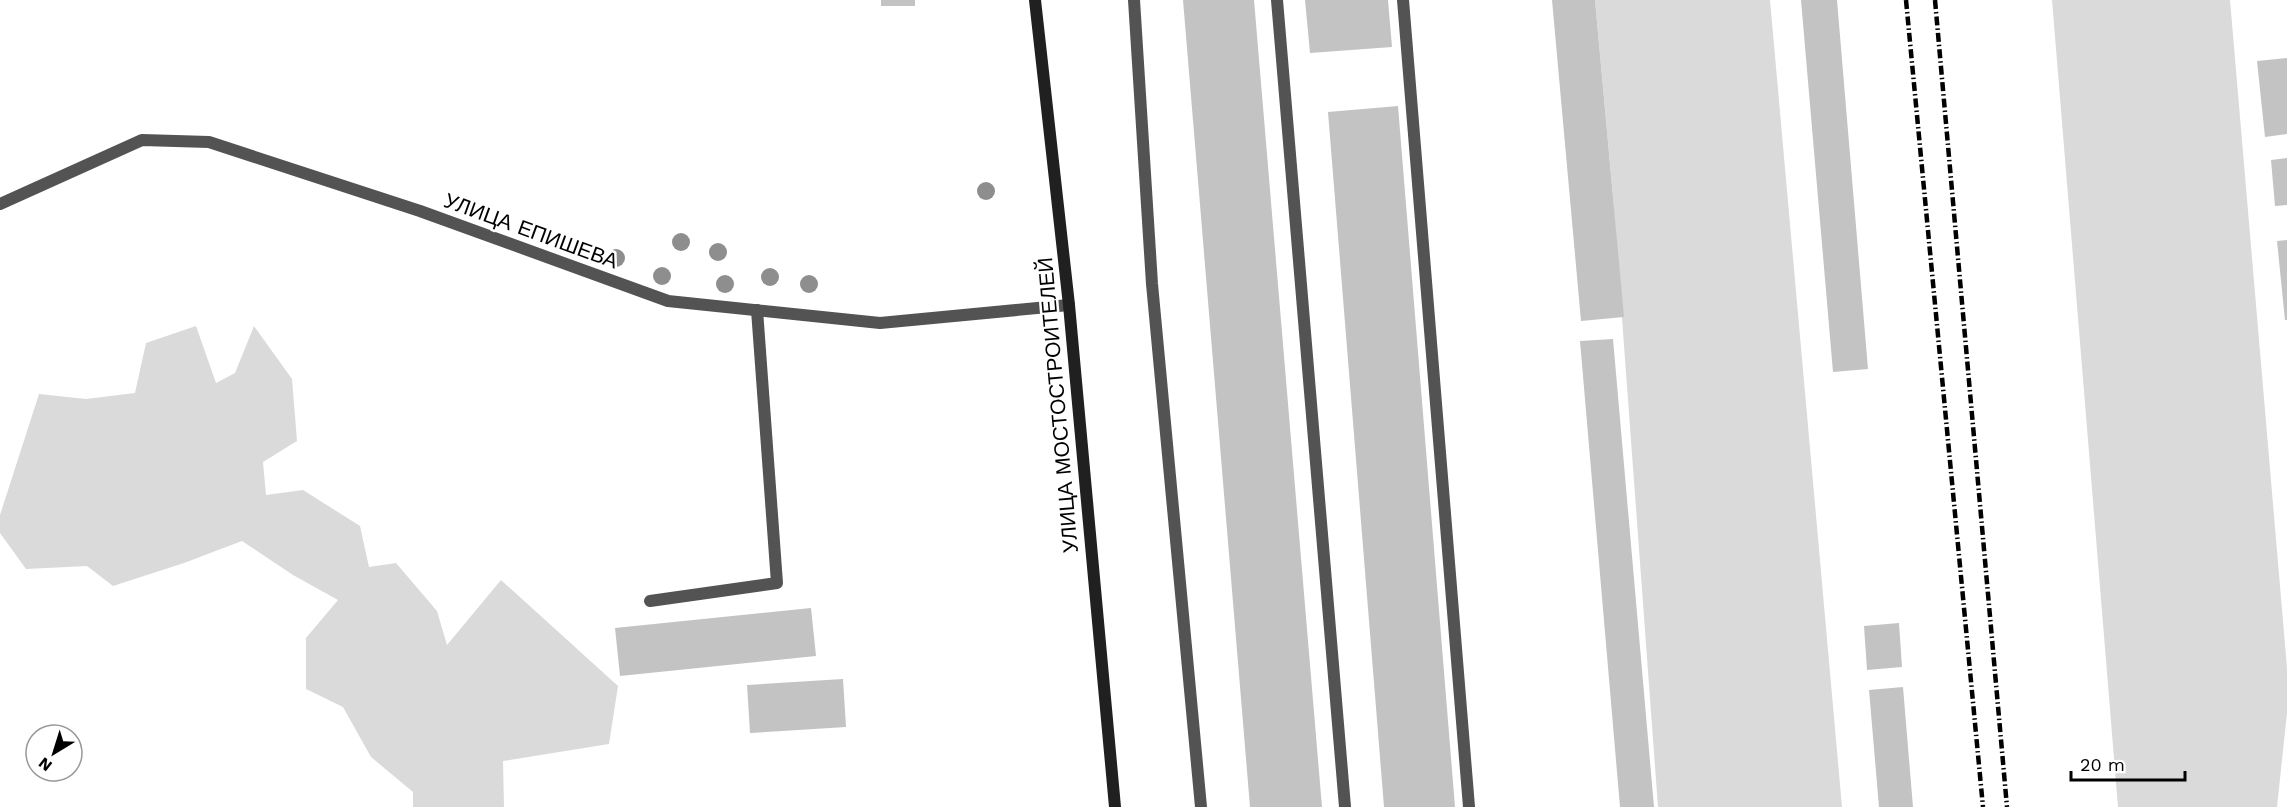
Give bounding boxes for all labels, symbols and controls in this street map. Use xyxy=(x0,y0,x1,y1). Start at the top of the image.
street label: УЛИЦА ЕПИШЕВА xyxy=(441,187,621,274)
street label: УЛИЦА МОСТОСТРОИТЕЛЕЙ xyxy=(1032,256,1083,554)
north arrow xyxy=(24,723,84,783)
scale bar xyxy=(2071,744,2185,782)
text: N xyxy=(35,753,56,776)
text: 20 m xyxy=(2080,754,2125,775)

